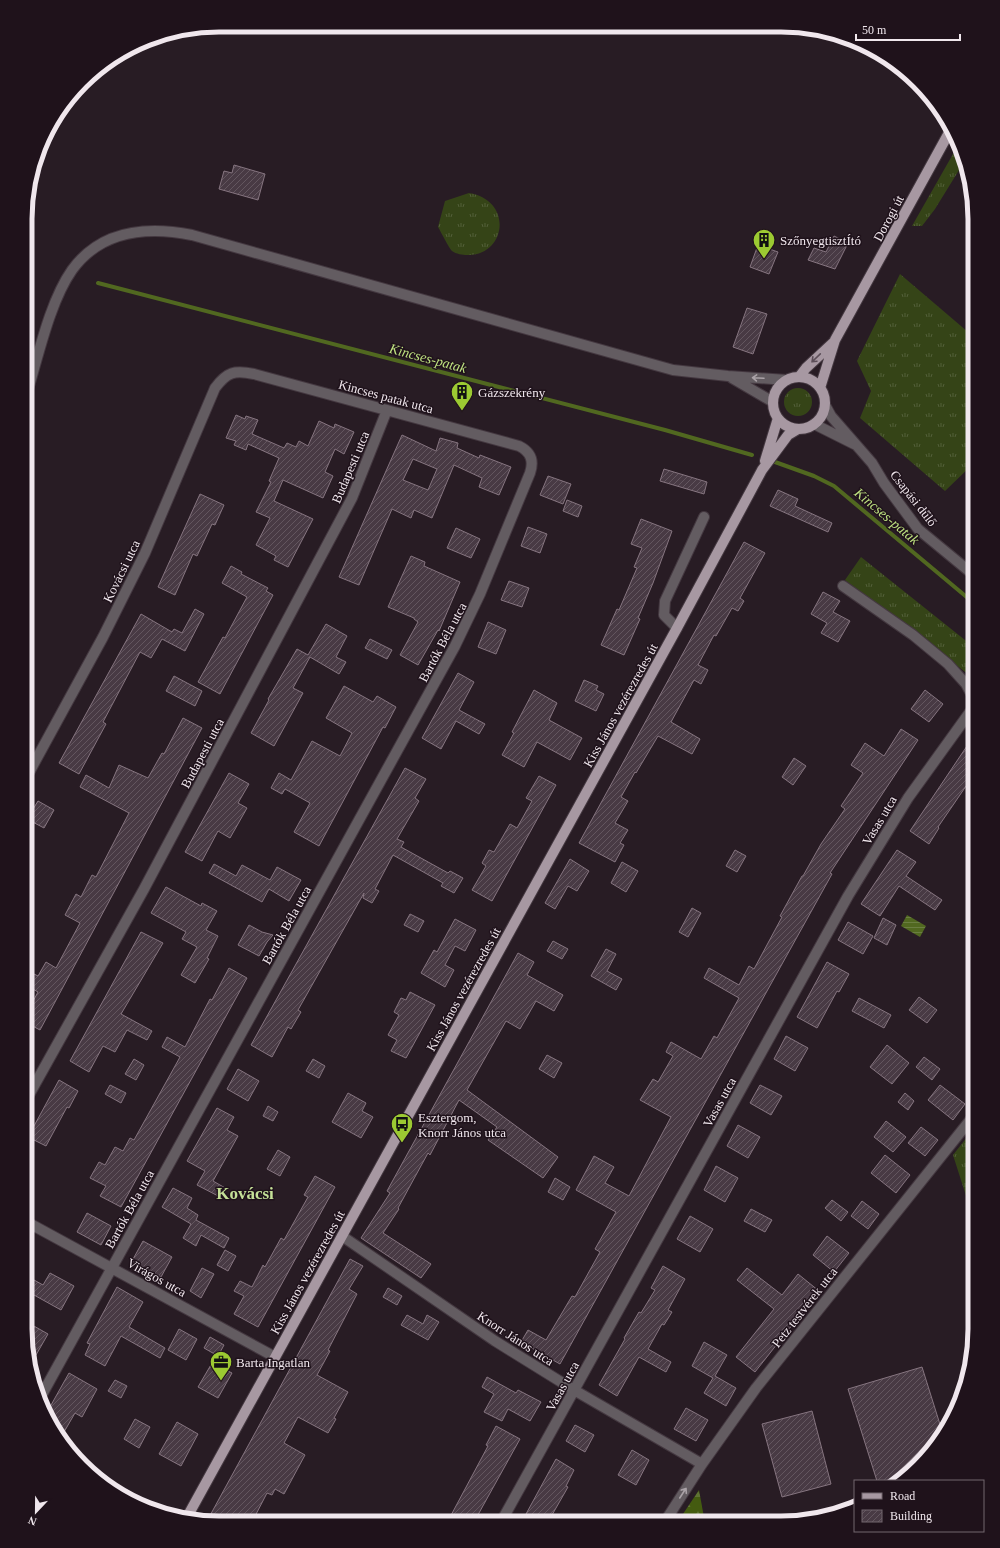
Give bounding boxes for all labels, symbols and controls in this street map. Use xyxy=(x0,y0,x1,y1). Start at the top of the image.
scale bar xyxy=(856,16,960,42)
text: 50 m xyxy=(862,23,887,37)
street label: Dorogi út xyxy=(870,192,907,244)
building icon: SzőnyegtisztÍtó xyxy=(751,227,777,260)
place label: SzőnyegtisztÍtó xyxy=(780,233,861,248)
water label: Kincses-patak xyxy=(387,341,469,376)
one-way arrow xyxy=(812,353,822,362)
one-way arrow xyxy=(752,375,765,382)
street label: Kincses patak utca xyxy=(337,377,435,416)
building icon: Gázszekrény xyxy=(449,379,475,412)
place label: Gázszekrény xyxy=(478,385,546,400)
street label: Budapesti utca xyxy=(329,429,372,506)
street label: Csapási dűlő xyxy=(887,467,940,529)
water label: Kincses-patak xyxy=(851,484,922,548)
street label: Kovácsi utca xyxy=(100,537,143,605)
street label: Bartók Béla utca xyxy=(415,600,470,684)
street label: Kiss János vezérezredes út xyxy=(580,640,661,770)
street label: Budapesti utca xyxy=(178,716,227,791)
street label: Vasas utca xyxy=(859,793,900,847)
street label: Bartók Béla utca xyxy=(259,883,314,967)
street label: Kiss János vezérezredes út xyxy=(423,924,504,1054)
street label: Vasas utca xyxy=(700,1075,739,1130)
place label: Esztergom, Knorr János utca xyxy=(418,1110,506,1140)
bus stop icon: Esztergom, Knorr János utca xyxy=(389,1111,415,1144)
street label: Bartók Béla utca xyxy=(102,1167,157,1251)
district label: Kovácsi xyxy=(216,1184,274,1203)
street label: Kiss János vezérezredes út xyxy=(267,1207,348,1337)
street label: Virágos utca xyxy=(125,1255,189,1300)
street label: Petz testvérek utca xyxy=(768,1264,840,1350)
street label: Knorr János utca xyxy=(475,1308,557,1369)
office icon: Barta Ingatlan xyxy=(208,1349,234,1382)
place label: Barta Ingatlan xyxy=(236,1355,310,1370)
street label: Vasas utca xyxy=(543,1359,582,1414)
legend xyxy=(854,1480,984,1532)
one-way arrow xyxy=(679,1488,687,1499)
text: Road xyxy=(890,1489,915,1503)
north arrow xyxy=(16,1492,56,1532)
text: Building xyxy=(890,1509,932,1523)
text: N xyxy=(26,1514,38,1528)

